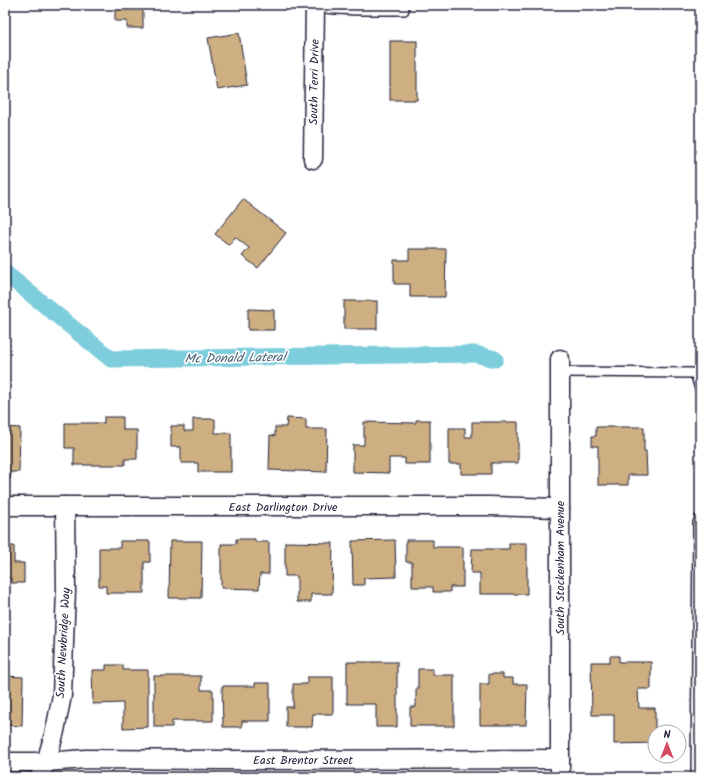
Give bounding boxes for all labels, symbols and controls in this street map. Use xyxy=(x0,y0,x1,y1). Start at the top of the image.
street label: South Terri Drive xyxy=(304,38,325,125)
water label: Mc Donald Lateral xyxy=(184,347,289,370)
street label: East Darlington Drive xyxy=(229,498,338,517)
street label: South Stockenham Avenue xyxy=(551,500,570,635)
street label: South Newbridge Way xyxy=(51,587,76,699)
north arrow xyxy=(647,724,687,764)
text: N xyxy=(664,726,671,744)
street label: East Brentor Street xyxy=(253,751,353,770)

